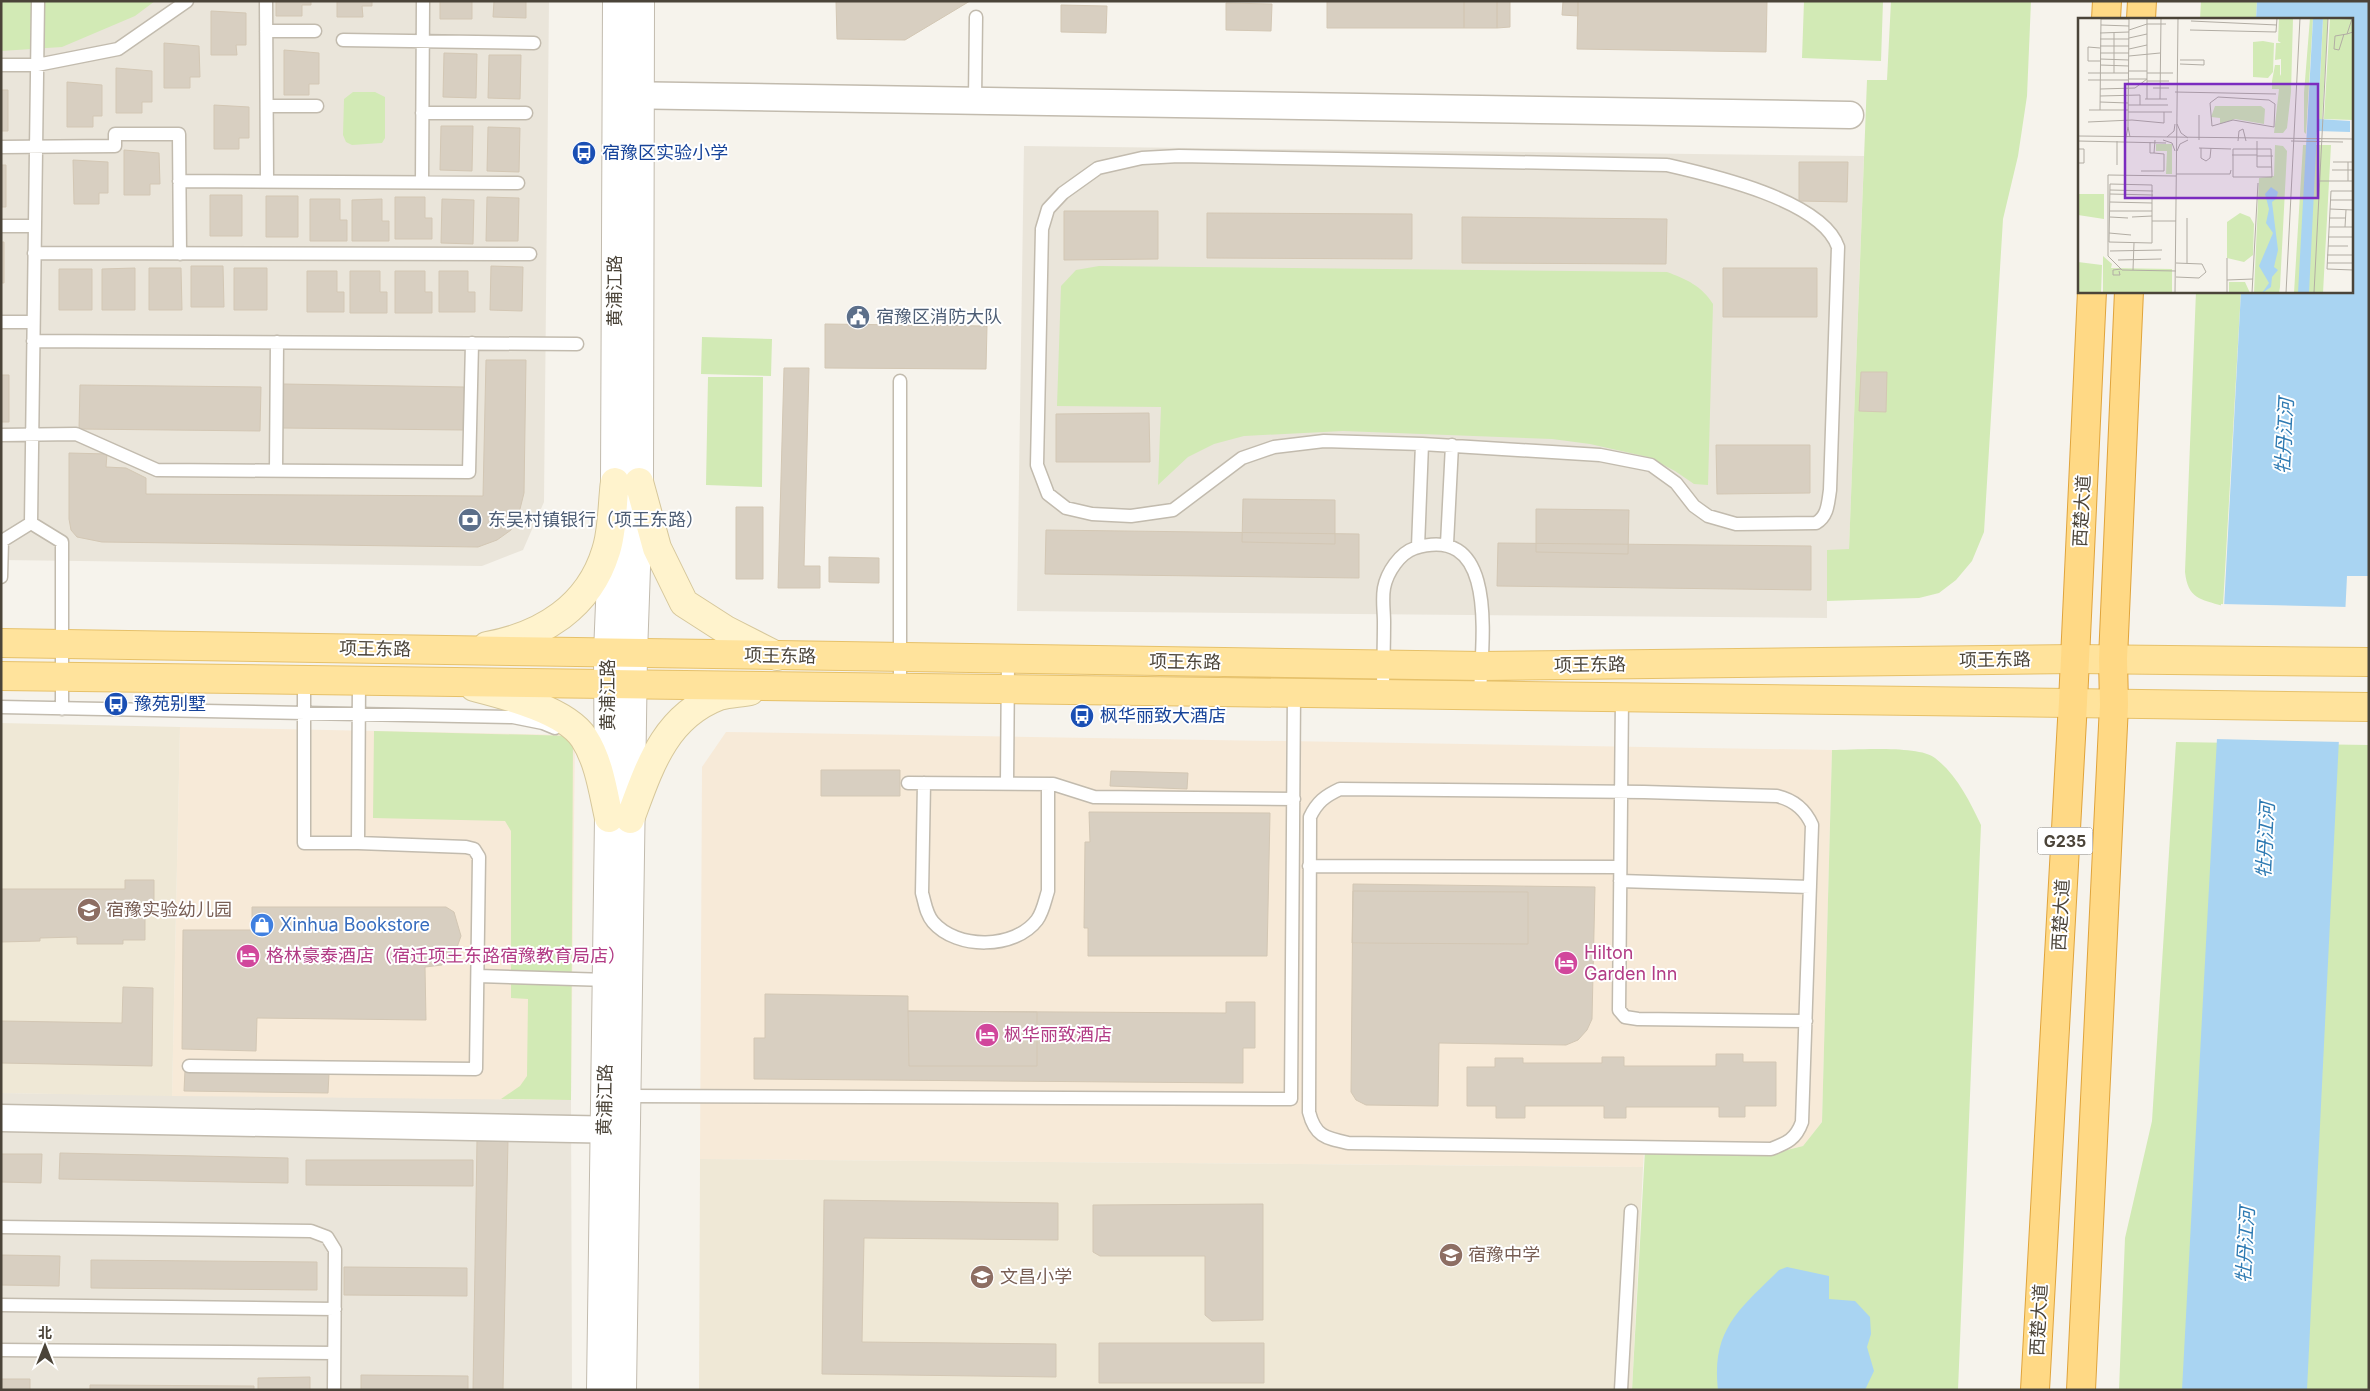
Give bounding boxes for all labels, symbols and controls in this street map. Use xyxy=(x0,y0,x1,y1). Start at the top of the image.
inset map xyxy=(2078,18,2352,292)
bus stop icon: 宿豫区实验小学 xyxy=(571,140,597,166)
place label: 宿豫区实验小学 xyxy=(602,142,728,163)
street label: 黄浦江路 xyxy=(604,255,625,327)
public building icon: 宿豫区消防大队 xyxy=(845,304,871,330)
place label: 宿豫区消防大队 xyxy=(876,306,1002,327)
water label: 牡丹江河 xyxy=(2271,393,2298,475)
street label: 西楚大道 xyxy=(2069,474,2094,547)
bank icon: 东吴村镇银行（项王东路） xyxy=(457,507,483,533)
place label: 东吴村镇银行（项王东路） xyxy=(488,509,704,530)
street label: 项王东路 xyxy=(339,637,411,660)
street label: 项王东路 xyxy=(744,644,816,667)
street label: 项王东路 xyxy=(1959,648,2031,671)
street label: 项王东路 xyxy=(1149,650,1221,673)
street label: 项王东路 xyxy=(1554,653,1626,676)
street label: 黄浦江路 xyxy=(597,659,618,731)
bus stop icon: 豫苑别墅 xyxy=(103,691,129,717)
place label: 豫苑别墅 xyxy=(134,693,206,714)
bus stop icon: 枫华丽致大酒店 xyxy=(1069,703,1095,729)
place label: 枫华丽致大酒店 xyxy=(1100,705,1226,726)
water label: 牡丹江河 xyxy=(2252,797,2279,879)
road number: G235 xyxy=(2038,828,2092,854)
street label: 西楚大道 xyxy=(2048,878,2073,951)
school or university icon: 宿豫实验幼儿园 xyxy=(76,897,102,923)
place label: 宿豫实验幼儿园 xyxy=(106,899,232,920)
shop icon: Xinhua Bookstore xyxy=(249,912,275,938)
place label: Xinhua Bookstore xyxy=(280,914,430,935)
place label: Hilton Garden Inn xyxy=(1584,942,1677,984)
hotel icon: 格林豪泰酒店（宿迁项王东路宿豫教育局店） xyxy=(235,943,261,969)
place label: 格林豪泰酒店（宿迁项王东路宿豫教育局店） xyxy=(266,945,626,966)
hotel icon: Hilton Garden Inn xyxy=(1553,950,1579,976)
hotel icon: 枫华丽致酒店 xyxy=(974,1022,1000,1048)
place label: 枫华丽致酒店 xyxy=(1004,1024,1112,1045)
street label: 黄浦江路 xyxy=(593,1064,616,1136)
water label: 牡丹江河 xyxy=(2232,1202,2259,1284)
school or university icon: 宿豫中学 xyxy=(1438,1242,1464,1268)
place label: 宿豫中学 xyxy=(1468,1244,1540,1265)
school or university icon: 文昌小学 xyxy=(969,1264,995,1290)
place label: 文昌小学 xyxy=(1000,1266,1072,1287)
street label: 西楚大道 xyxy=(2026,1283,2051,1356)
north arrow xyxy=(20,1321,70,1371)
text: 北 xyxy=(38,1324,52,1341)

